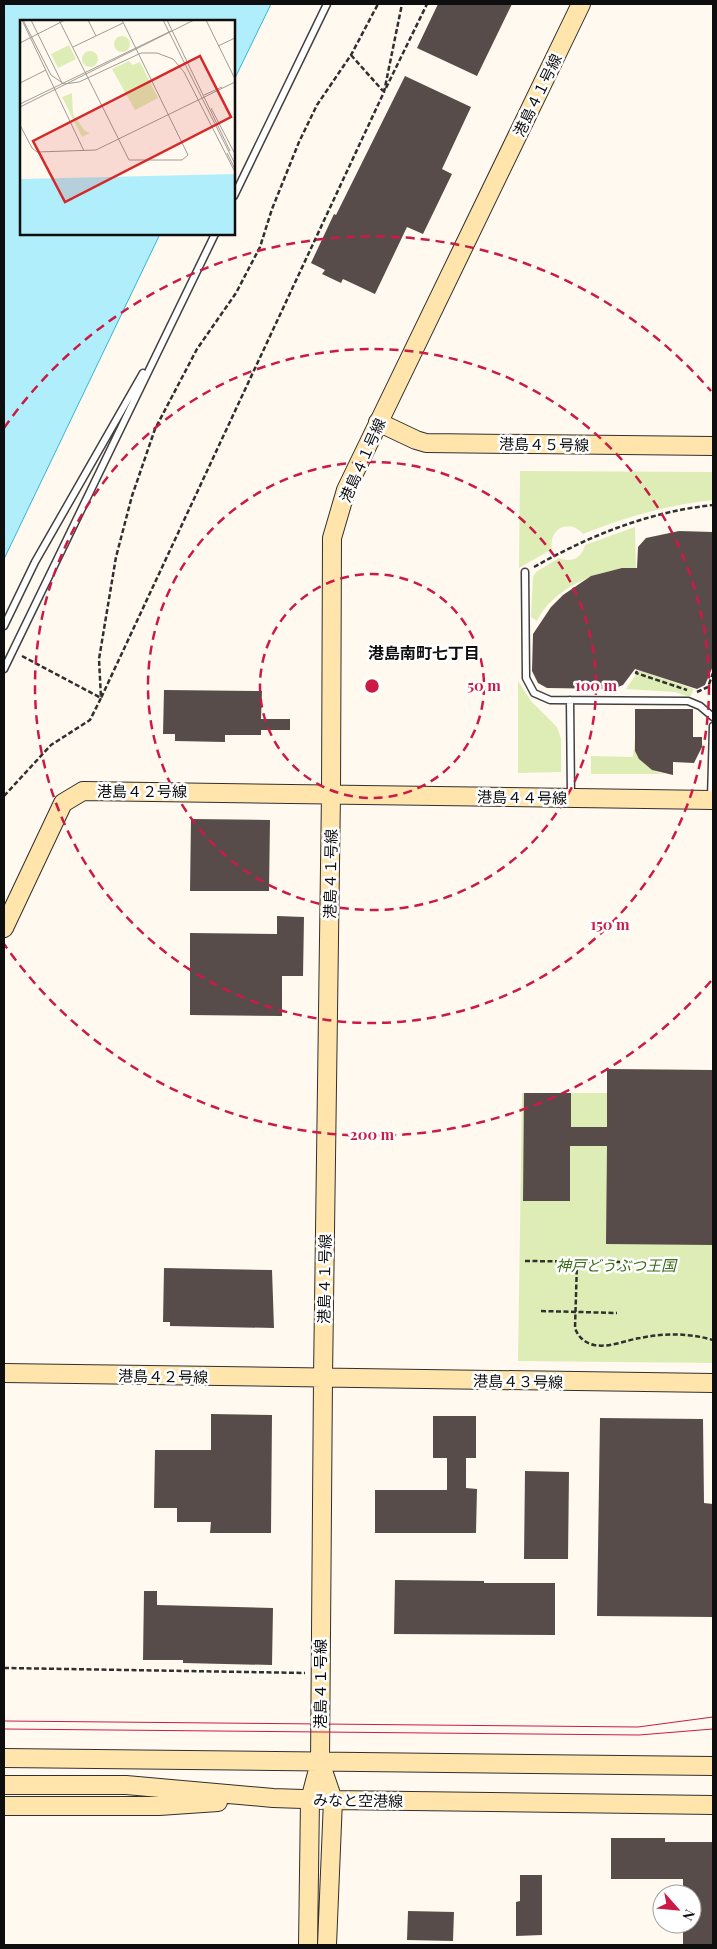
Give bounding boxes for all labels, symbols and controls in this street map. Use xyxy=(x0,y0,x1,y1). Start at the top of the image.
inset map xyxy=(20,20,235,235)
street label: 港島４１号線 xyxy=(508,50,566,140)
street label: 港島４１号線 xyxy=(335,415,389,505)
street label: 港島４５号線 xyxy=(499,433,589,455)
district label: 港島南町七丁目 xyxy=(368,642,480,663)
text: 50 m xyxy=(467,675,501,695)
text: 100 m xyxy=(575,675,618,695)
centre of rings xyxy=(363,677,381,695)
street label: 港島４２号線 xyxy=(97,781,187,801)
street label: 港島４４号線 xyxy=(477,786,567,808)
street label: 港島４１号線 xyxy=(319,829,341,919)
text: 150 m xyxy=(590,914,630,934)
text: 200 m xyxy=(350,1124,395,1144)
street label: 港島４１号線 xyxy=(313,1234,335,1324)
park label: 神戸どうぶつ王国 xyxy=(556,1255,678,1275)
street label: 港島４２号線 xyxy=(118,1365,208,1387)
street label: 港島４３号線 xyxy=(473,1370,563,1392)
street label: 港島４１号線 xyxy=(310,1639,330,1729)
street label: みなと空港線 xyxy=(313,1789,403,1811)
north arrow xyxy=(652,1884,702,1934)
text: N xyxy=(678,1906,700,1924)

